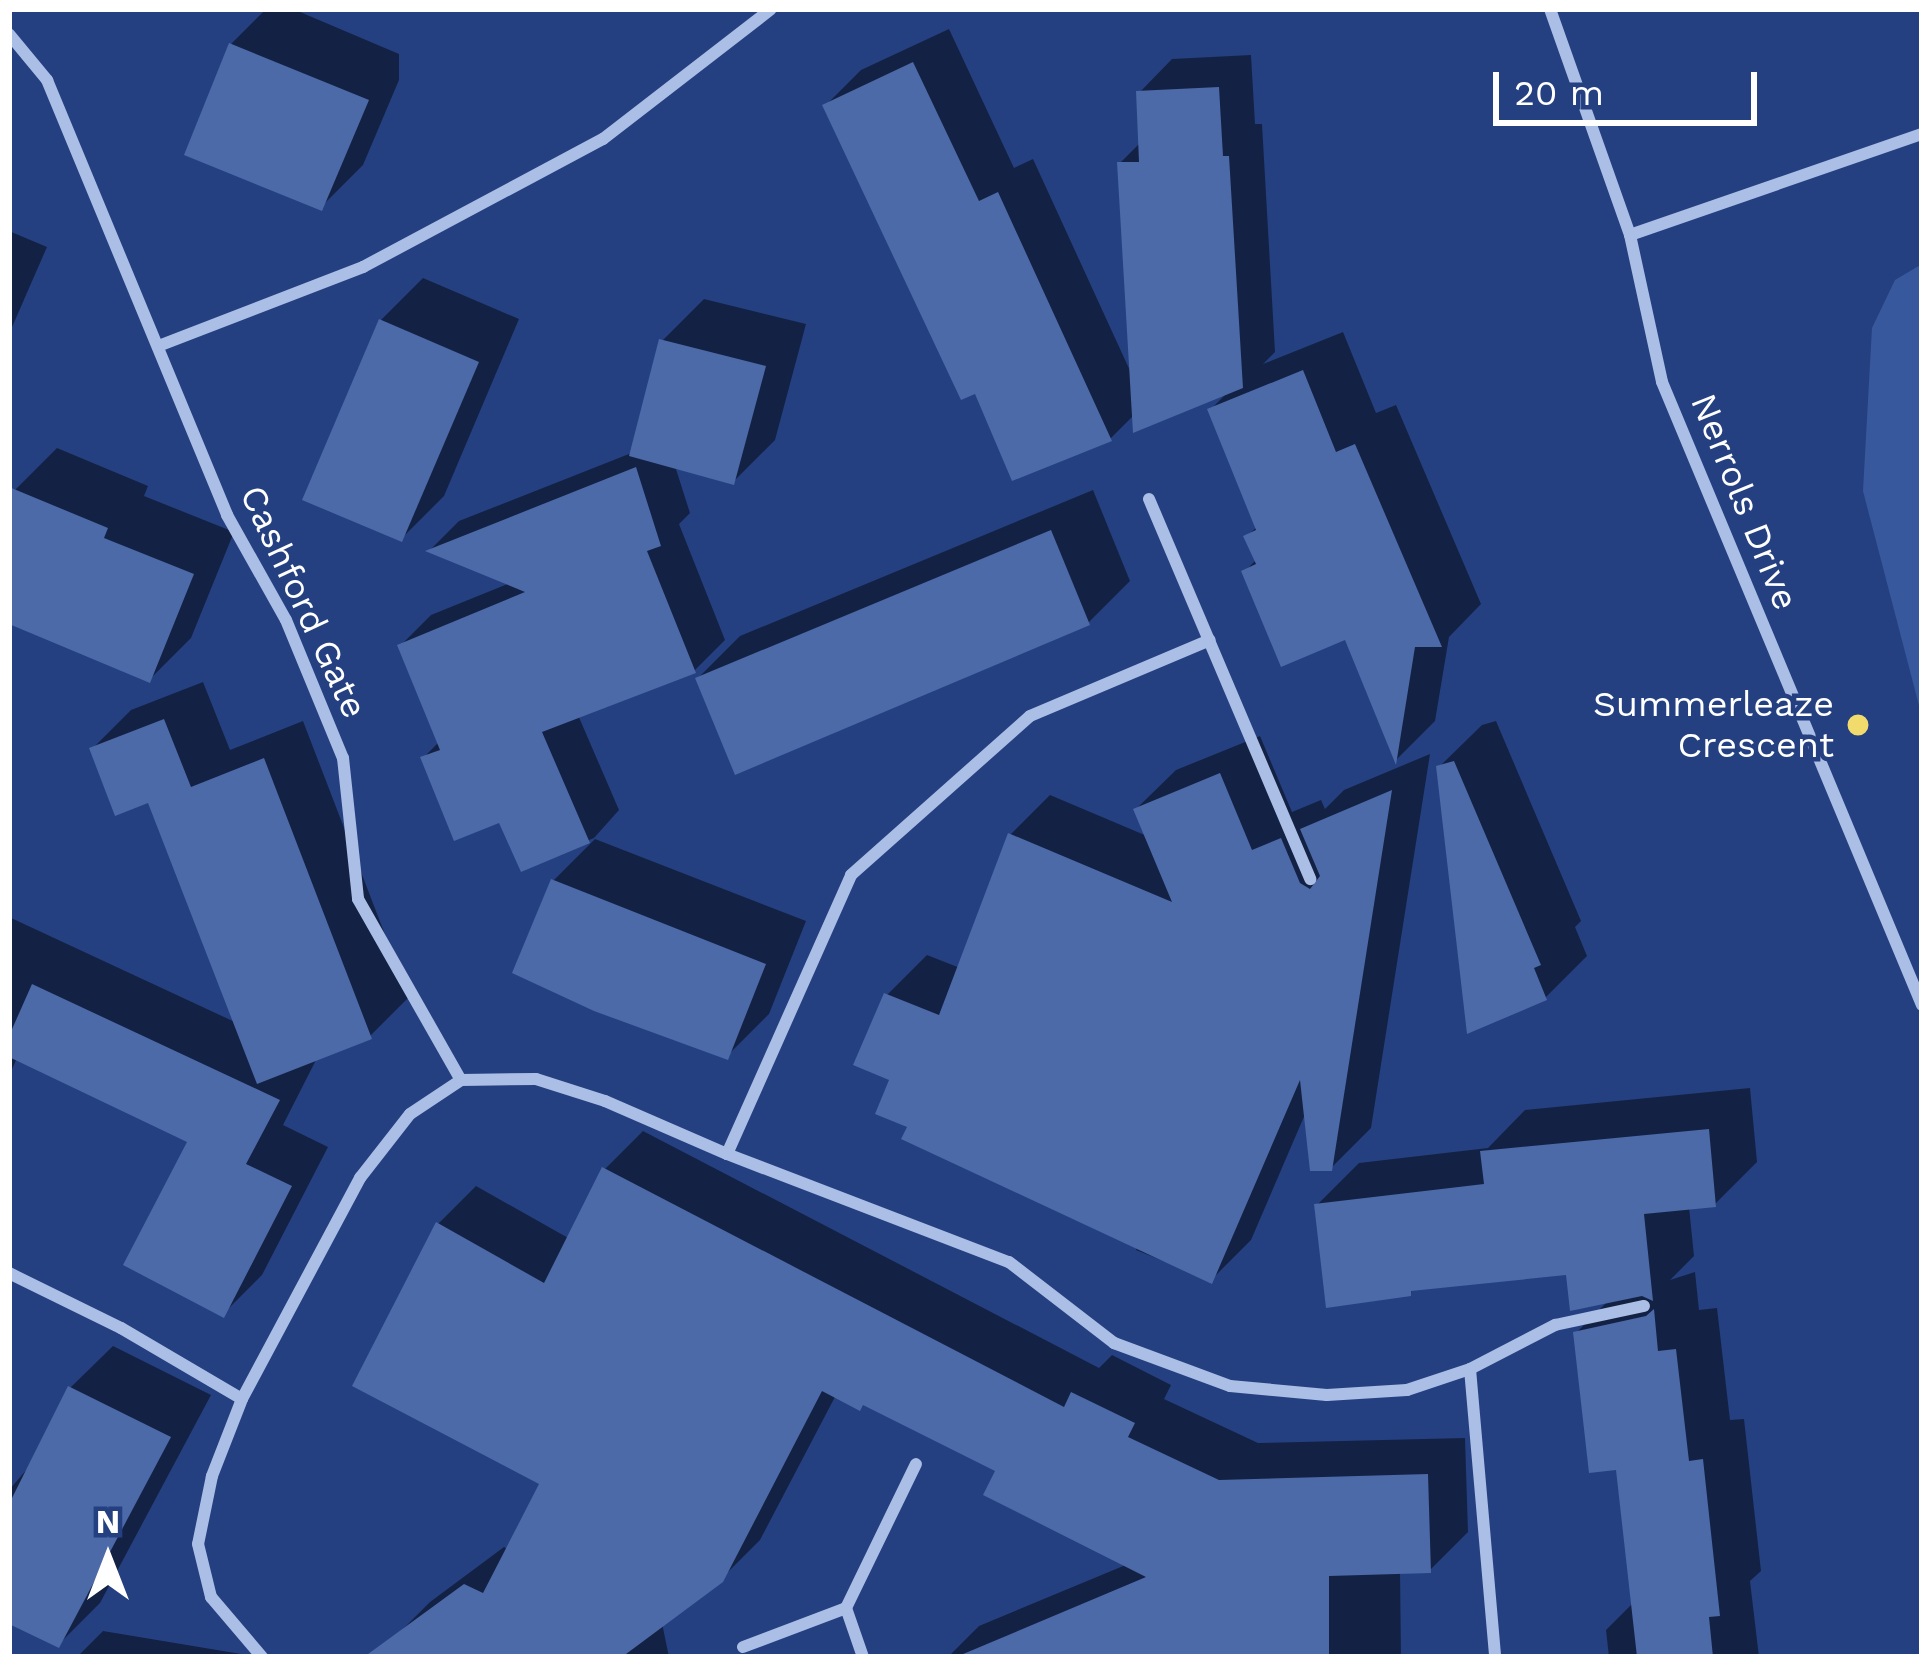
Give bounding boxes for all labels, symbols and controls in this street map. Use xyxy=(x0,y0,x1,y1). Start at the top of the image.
scale bar xyxy=(1499,48,1763,122)
text: 20 m xyxy=(1514,72,1604,114)
street label: Nerrols Drive xyxy=(1681,388,1807,616)
street label: Cashford Gate xyxy=(230,479,376,725)
place label: Summerleaze Crescent xyxy=(1593,682,1834,767)
marker: Summerleaze Crescent xyxy=(1845,712,1871,738)
north arrow xyxy=(48,1498,168,1618)
text: N xyxy=(96,1502,120,1541)

